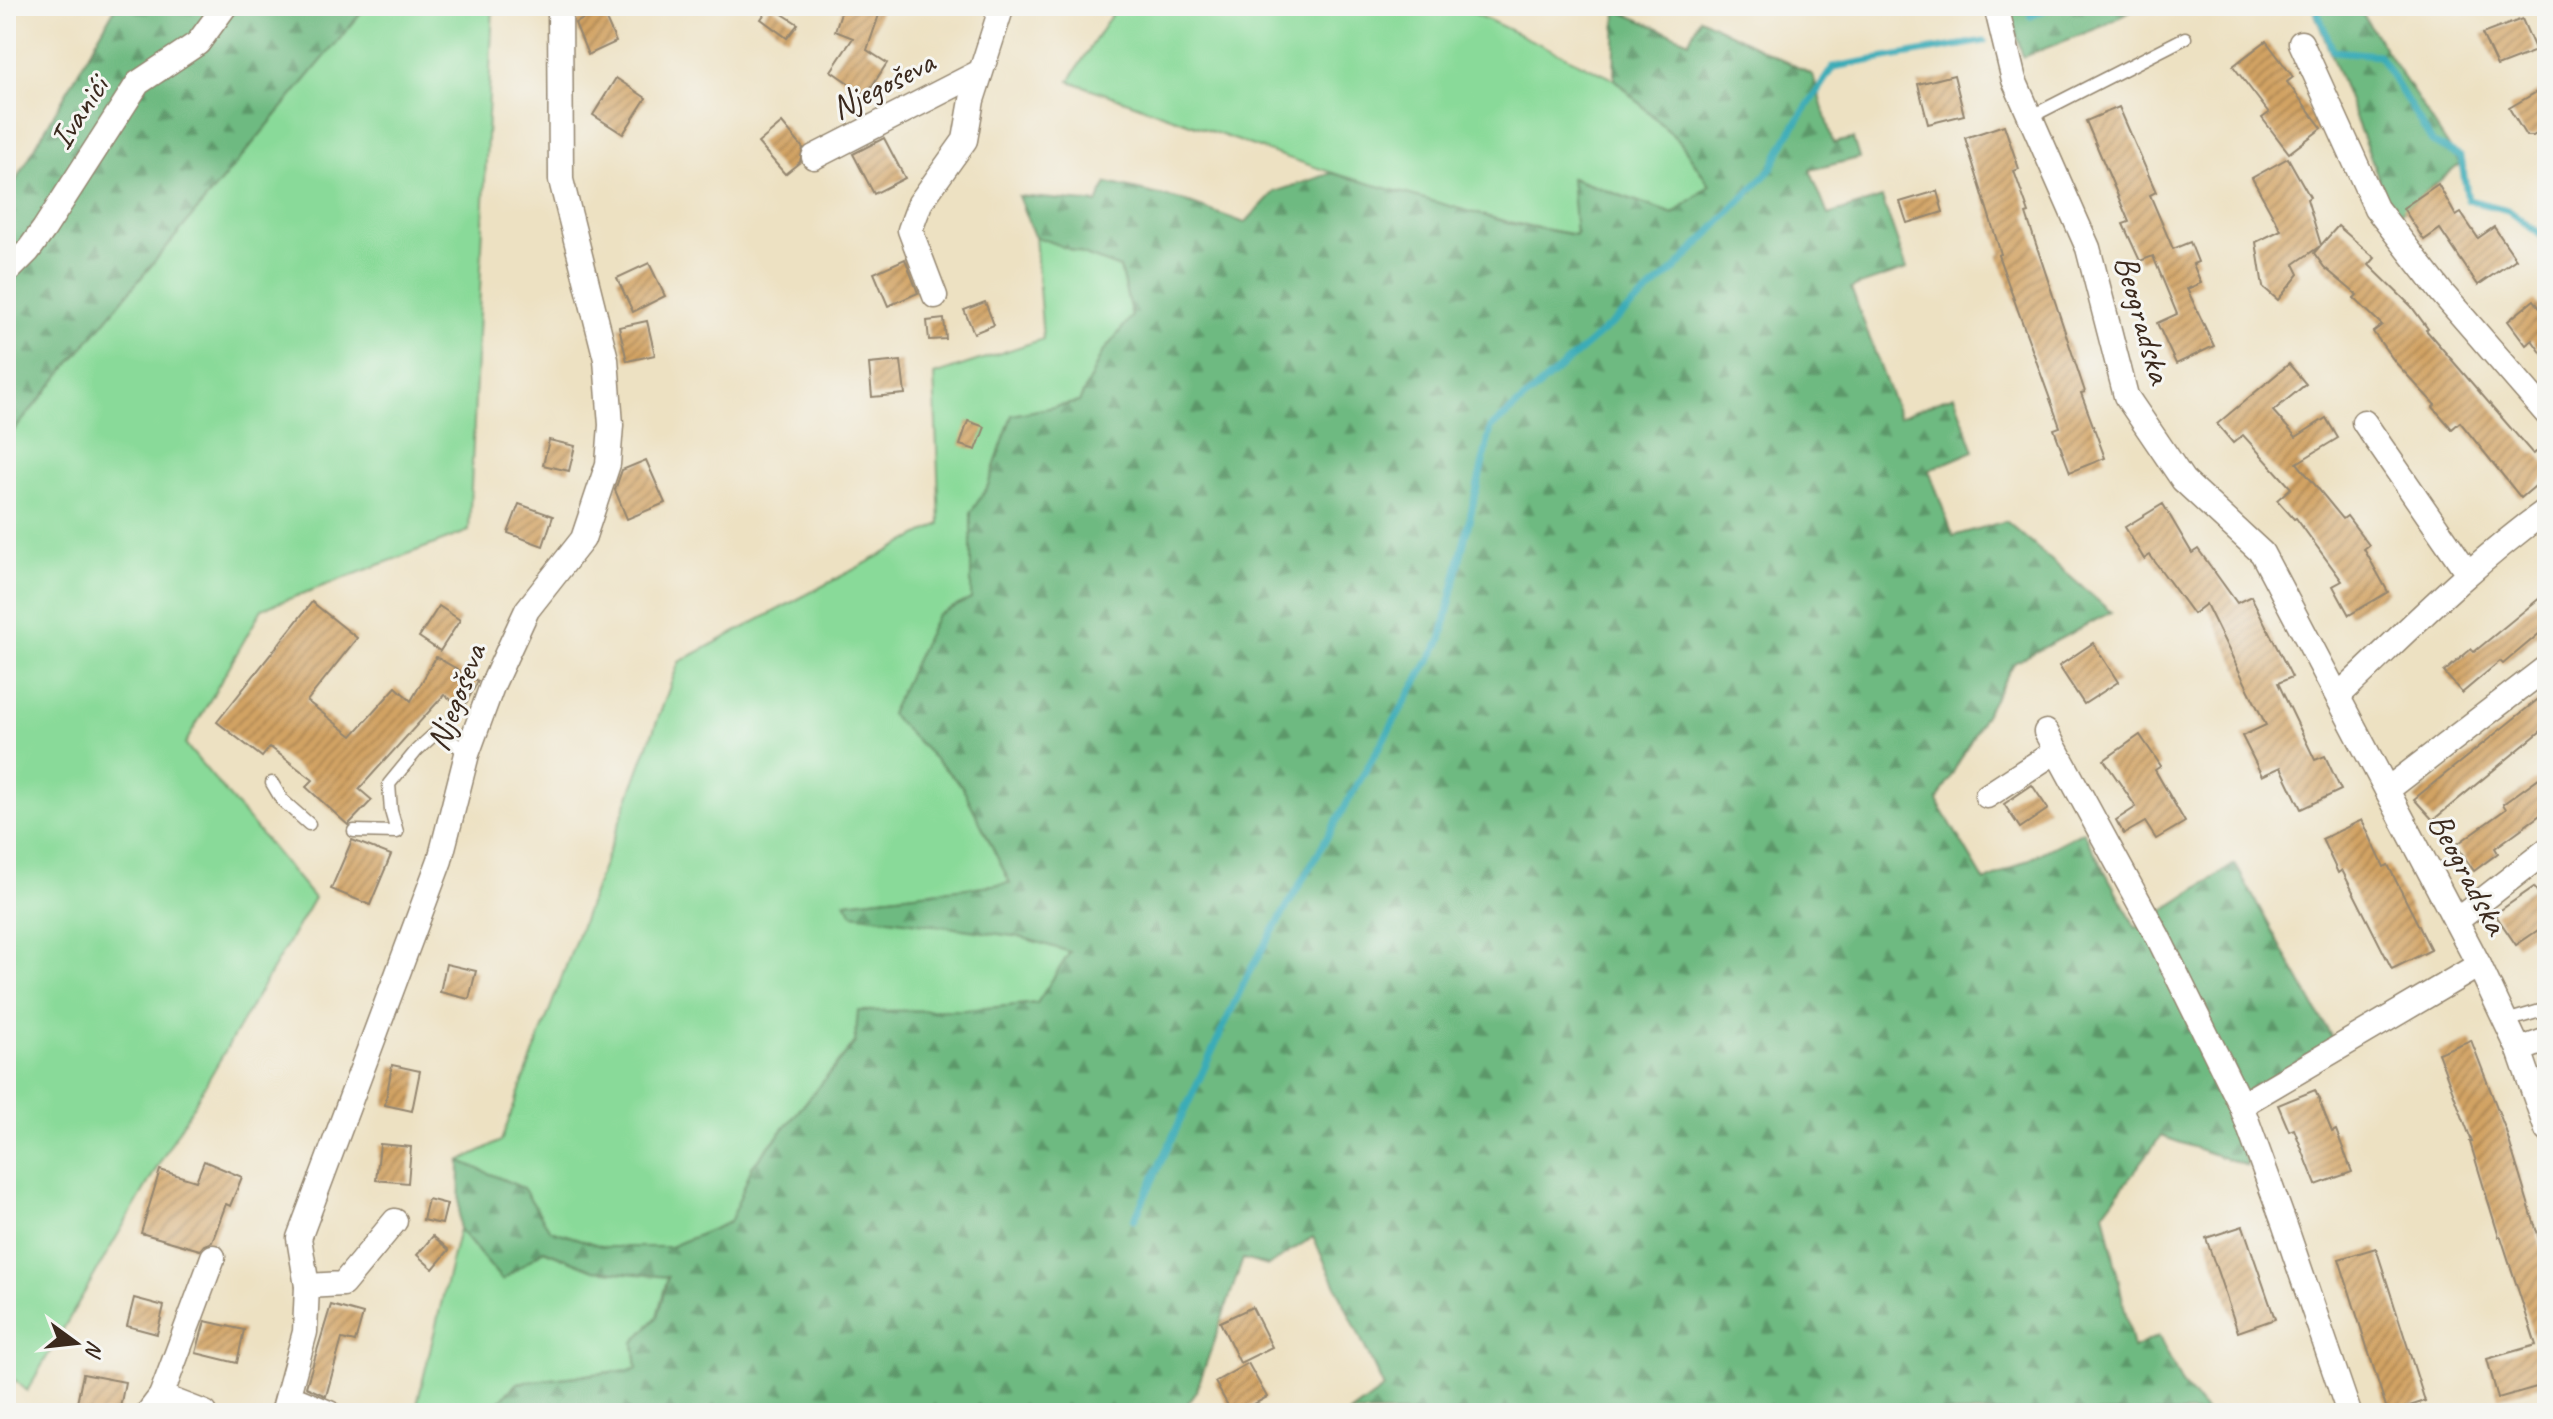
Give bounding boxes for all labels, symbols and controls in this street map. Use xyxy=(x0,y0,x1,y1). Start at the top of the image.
street label: Njegoševa xyxy=(823,39,943,129)
street label: Ivanići xyxy=(39,64,120,157)
street label: Beogradska xyxy=(2105,250,2183,390)
street label: Njegoševa xyxy=(416,636,496,757)
street label: Beogradska xyxy=(2419,805,2519,943)
north arrow xyxy=(36,1303,116,1383)
text: N xyxy=(78,1338,110,1361)

